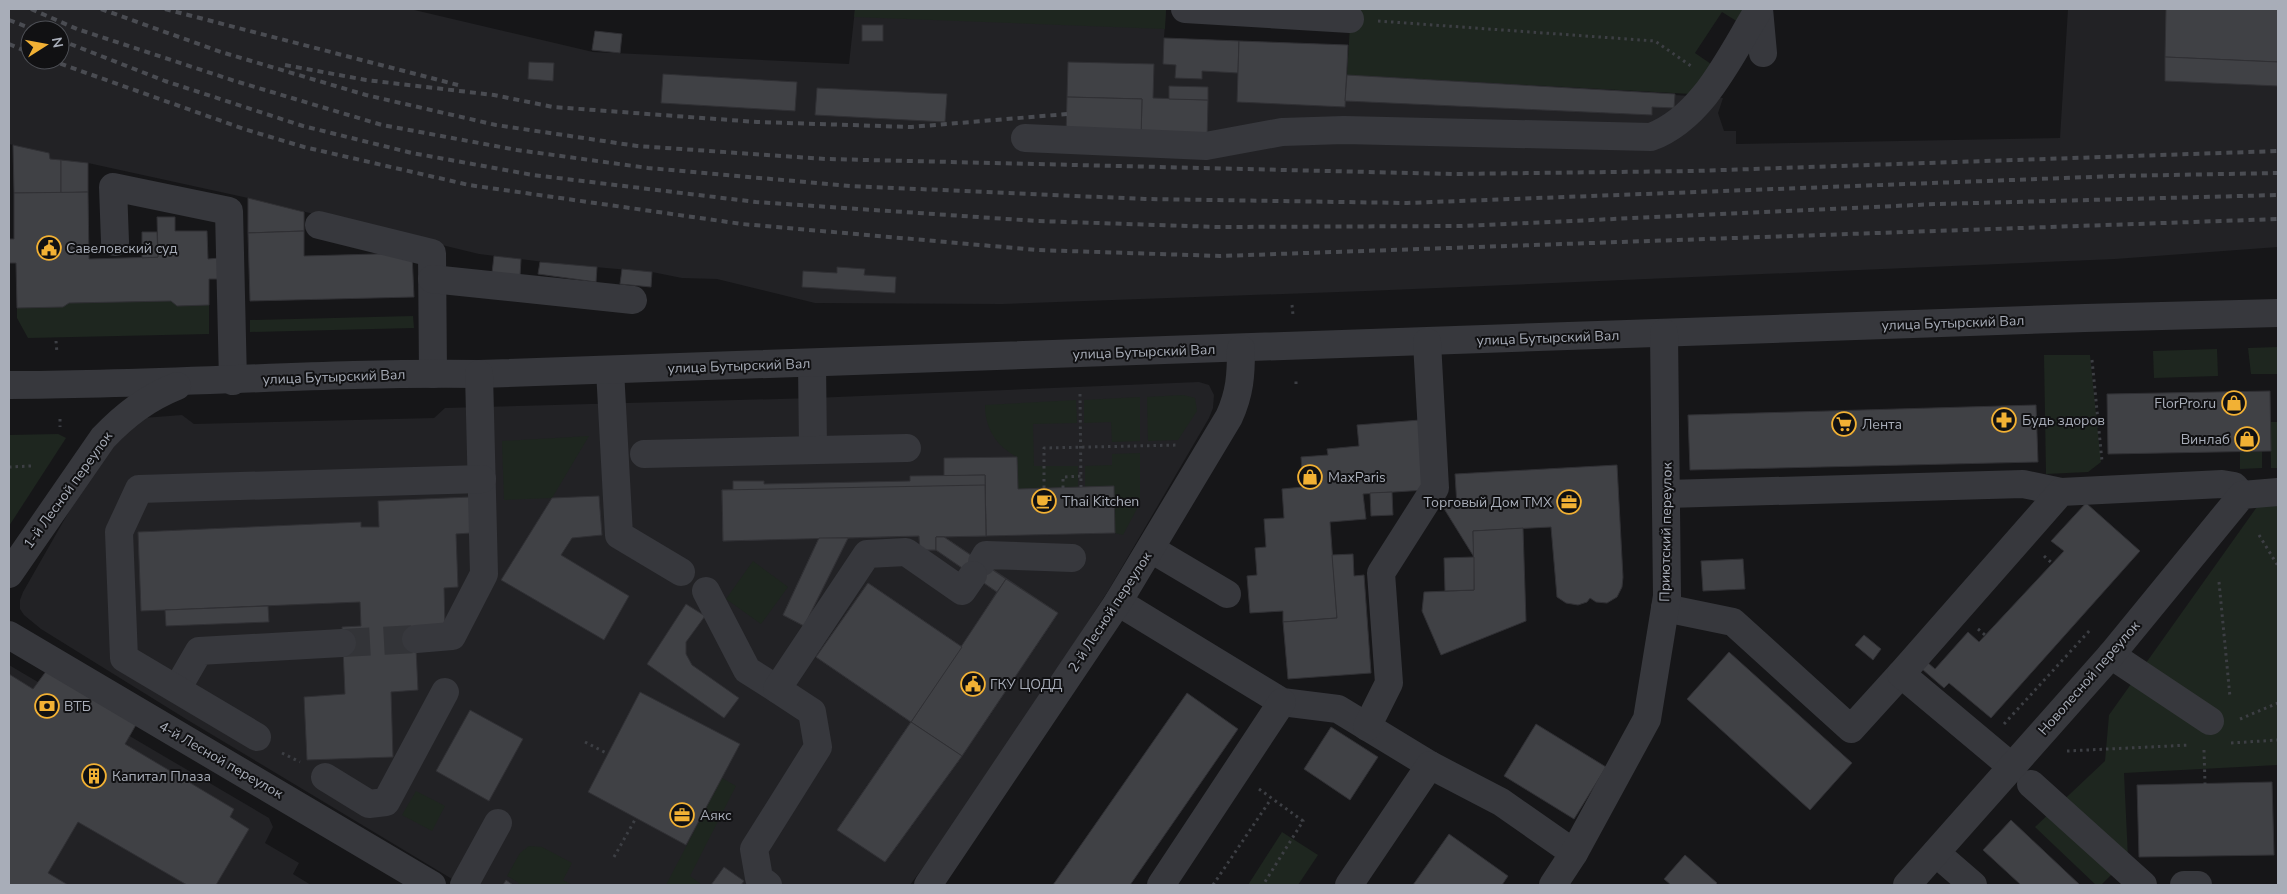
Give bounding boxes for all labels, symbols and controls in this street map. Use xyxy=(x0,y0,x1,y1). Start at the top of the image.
north arrow xyxy=(20,20,70,70)
text: N xyxy=(47,36,68,50)
public building icon: Савеловский cуд xyxy=(36,235,62,261)
place label: Савеловский cуд xyxy=(66,239,178,258)
street label: улица Бутырский Вал xyxy=(1881,311,2025,335)
street label: улица Бутырский Вал xyxy=(1476,326,1620,350)
street label: улица Бутырский Вал xyxy=(1072,340,1216,364)
street label: улица Бутырский Вал xyxy=(667,354,811,378)
street label: улица Бутырский Вал xyxy=(262,365,406,389)
shop icon: FlorPro.ru xyxy=(2221,390,2247,416)
place label: FlorPro.ru xyxy=(2154,394,2216,413)
pharmacy icon: Будь здоров xyxy=(1991,407,2017,433)
supermarket icon: Лента xyxy=(1831,411,1857,437)
place label: Будь здоров xyxy=(2022,411,2105,430)
place label: Лента xyxy=(1862,415,1902,434)
shop icon: Винлаб xyxy=(2234,426,2260,452)
street label: 1-й Лесной переулок xyxy=(19,427,117,552)
place label: Винлаб xyxy=(2181,430,2230,449)
street label: Приютский переулок xyxy=(1655,461,1677,602)
shop icon: MaxParis xyxy=(1297,464,1323,490)
place label: MaxParis xyxy=(1328,468,1386,487)
cafe icon: Thai Kitchen xyxy=(1031,488,1057,514)
office icon: Торговый Дом ТМХ xyxy=(1556,489,1582,515)
place label: Thai Kitchen xyxy=(1062,492,1139,511)
place label: Торговый Дом ТМХ xyxy=(1424,493,1552,512)
street label: 2-й Лесной переулок xyxy=(1064,547,1157,676)
street label: Новолесной переулок xyxy=(2034,616,2144,739)
public building icon: ГКУ ЦОДД xyxy=(960,671,986,697)
place label: ГКУ ЦОДД xyxy=(990,675,1063,694)
bank icon: ВТБ xyxy=(34,693,60,719)
place label: ВТБ xyxy=(64,697,91,716)
street label: 4-й Лесной переулок xyxy=(155,717,287,804)
building icon: Капитал Плаза xyxy=(81,763,107,789)
place label: Капитал Плаза xyxy=(112,767,211,786)
office icon: Аякс xyxy=(669,802,695,828)
place label: Аякс xyxy=(700,806,732,825)

